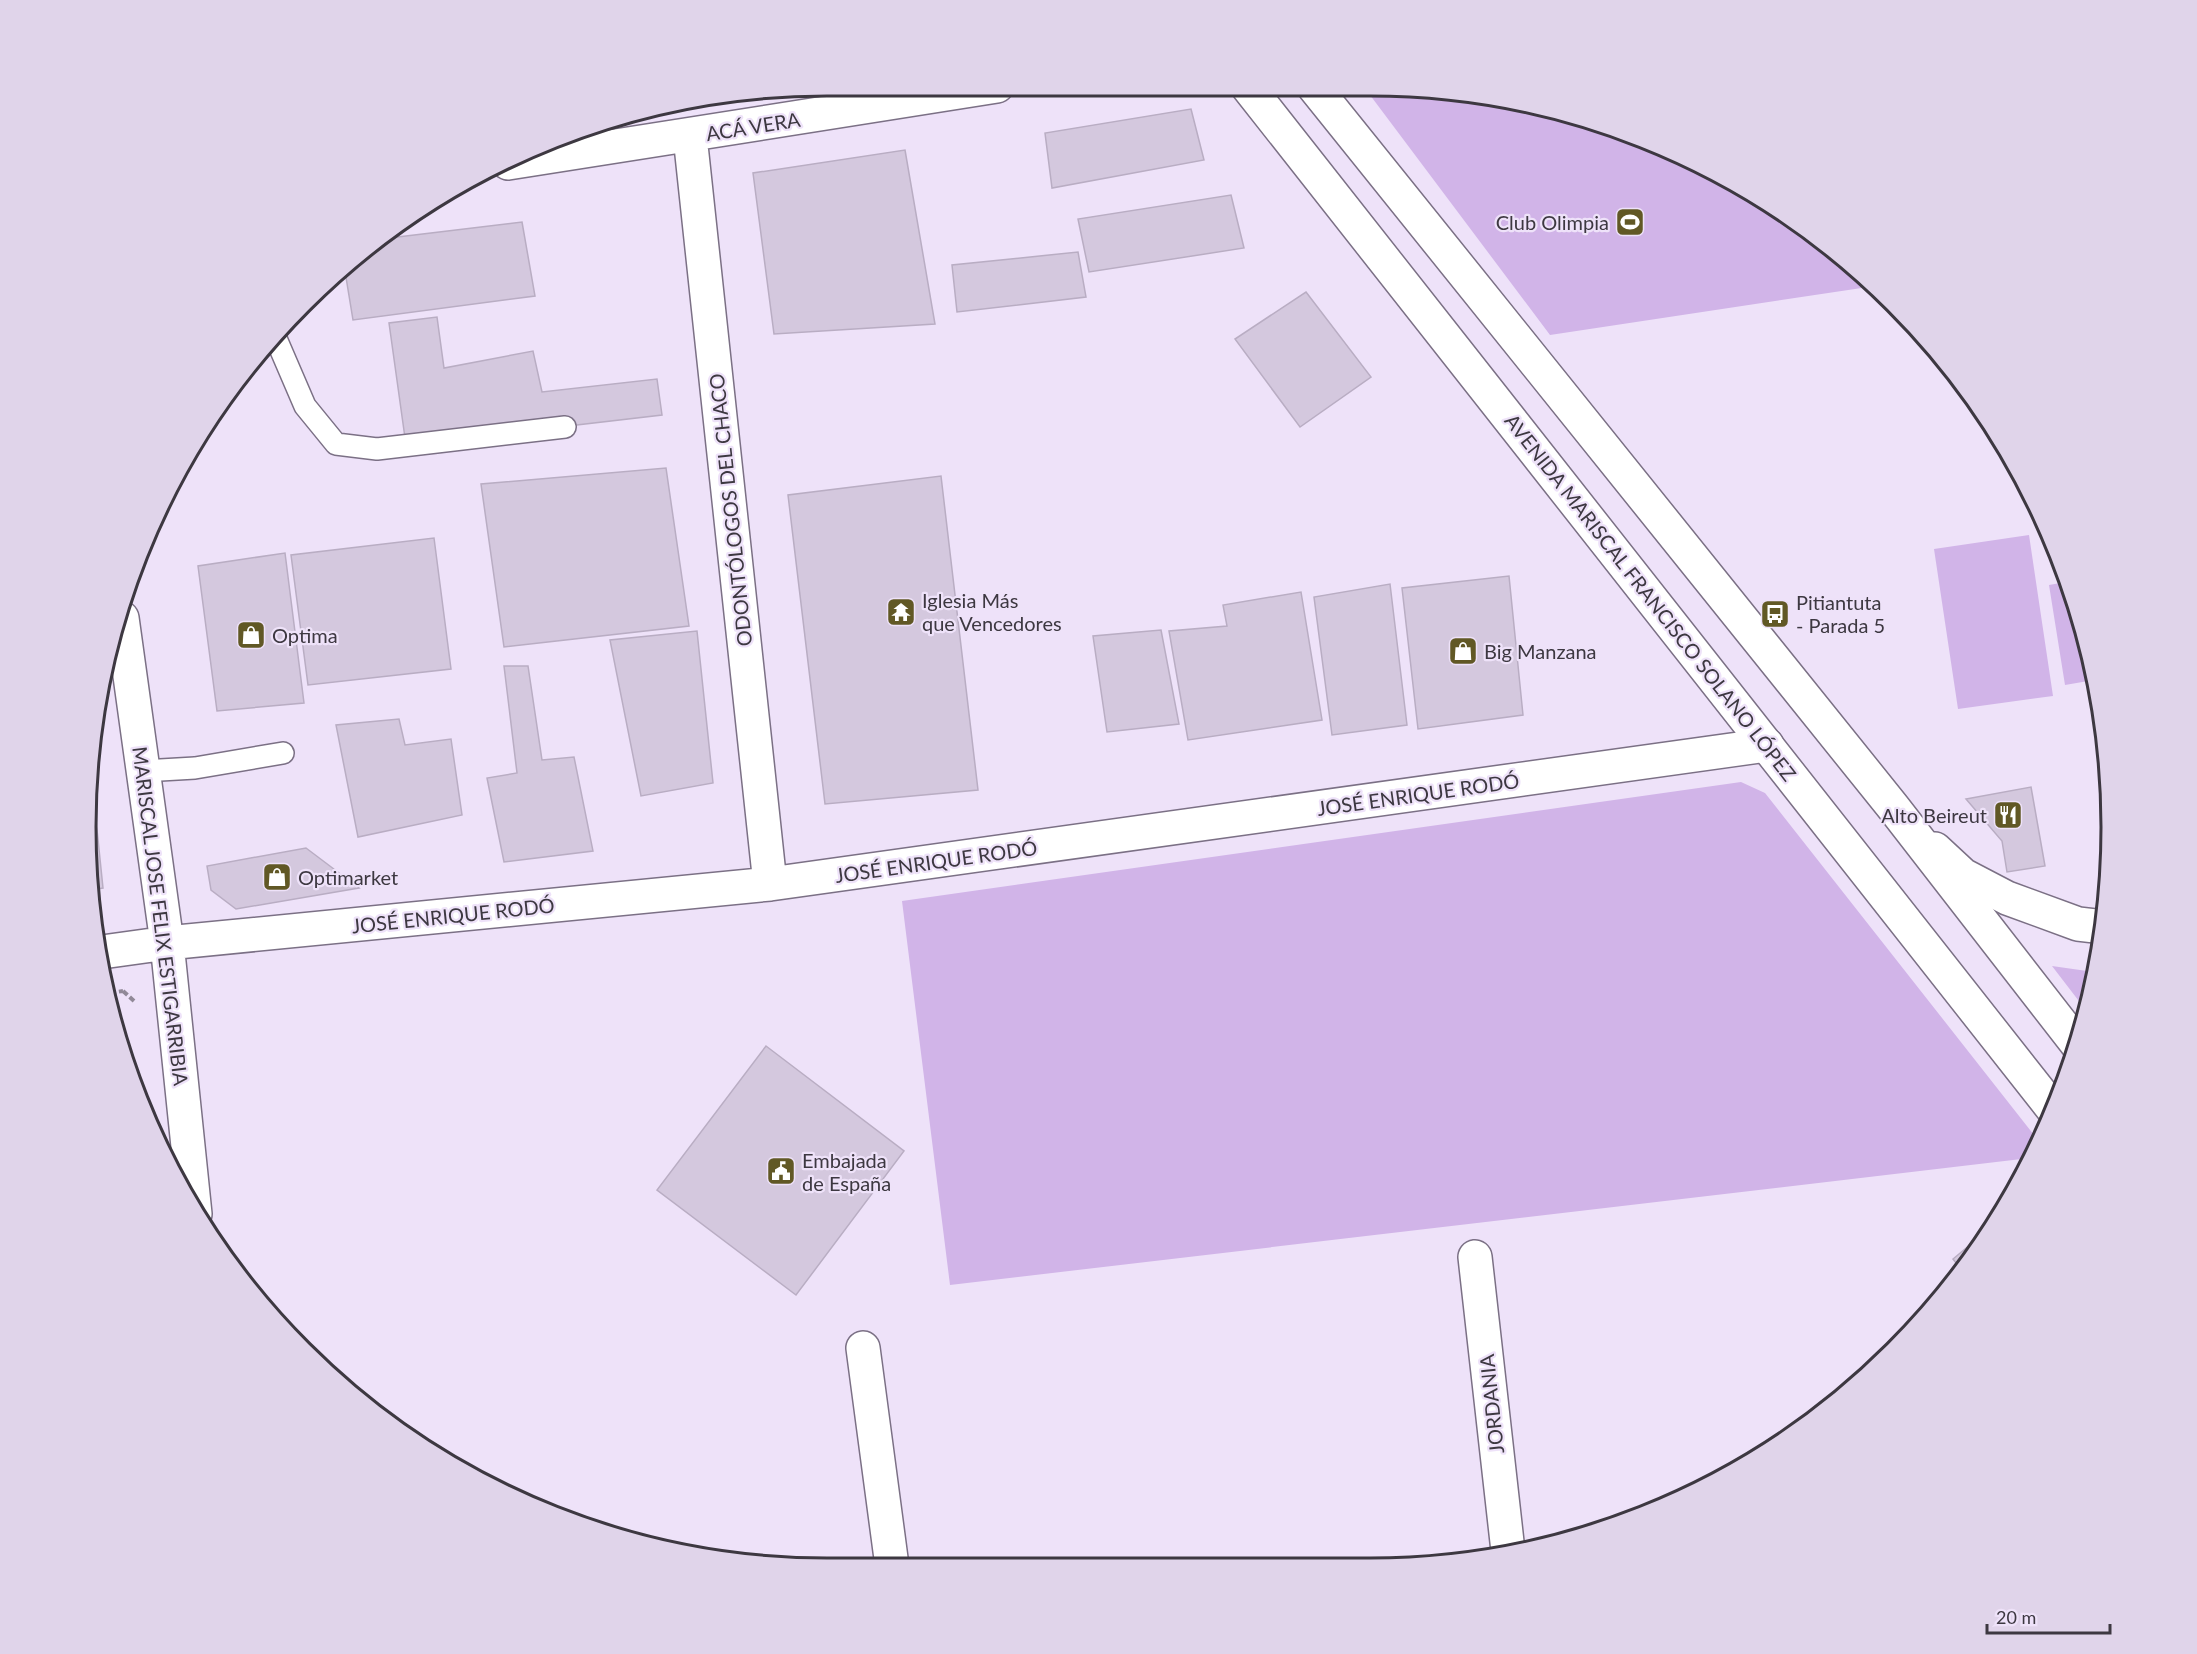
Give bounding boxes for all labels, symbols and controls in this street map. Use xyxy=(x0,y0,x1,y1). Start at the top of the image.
street label: ACÁ VERA xyxy=(704,107,802,145)
sports icon: Club Olimpia xyxy=(1614,206,1646,238)
place label: Club Olimpia xyxy=(1496,210,1609,234)
street label: ODONTÓLOGOS DEL CHACO xyxy=(704,372,756,648)
street label: AVENIDA MARISCAL FRANCISCO SOLANO LÓPEZ xyxy=(1500,409,1802,785)
place label: Iglesia Más que Vencedores xyxy=(922,588,1062,635)
place label: Pitiantuta - Parada 5 xyxy=(1796,590,1885,637)
temple icon: Iglesia Más que Vencedores xyxy=(885,596,917,628)
bus stop icon: Pitiantuta - Parada 5 xyxy=(1759,598,1791,630)
shop icon: Optima xyxy=(235,619,267,651)
place label: Optima xyxy=(272,623,338,647)
shop icon: Big Manzana xyxy=(1447,635,1479,667)
place label: Big Manzana xyxy=(1484,639,1597,663)
street label: MARISCAL JOSE FELIX ESTIGARRIBIA xyxy=(128,745,194,1087)
street label: JOSÉ ENRIQUE RODÓ xyxy=(1315,768,1521,820)
restaurant icon: Alto Beireut xyxy=(1992,799,2024,831)
place label: Alto Beireut xyxy=(1881,803,1987,827)
street label: JOSÉ ENRIQUE RODÓ xyxy=(833,835,1039,887)
shop icon: Optimarket xyxy=(261,861,293,893)
place label: Optimarket xyxy=(298,865,398,889)
street label: JOSÉ ENRIQUE RODÓ xyxy=(350,892,556,938)
place label: Embajada de España xyxy=(802,1148,891,1195)
public building icon: Embajada de España xyxy=(765,1155,797,1187)
street label: JORDANIA xyxy=(1474,1353,1508,1455)
scale bar xyxy=(1987,1597,2110,1635)
text: 20 m xyxy=(1996,1606,2036,1628)

